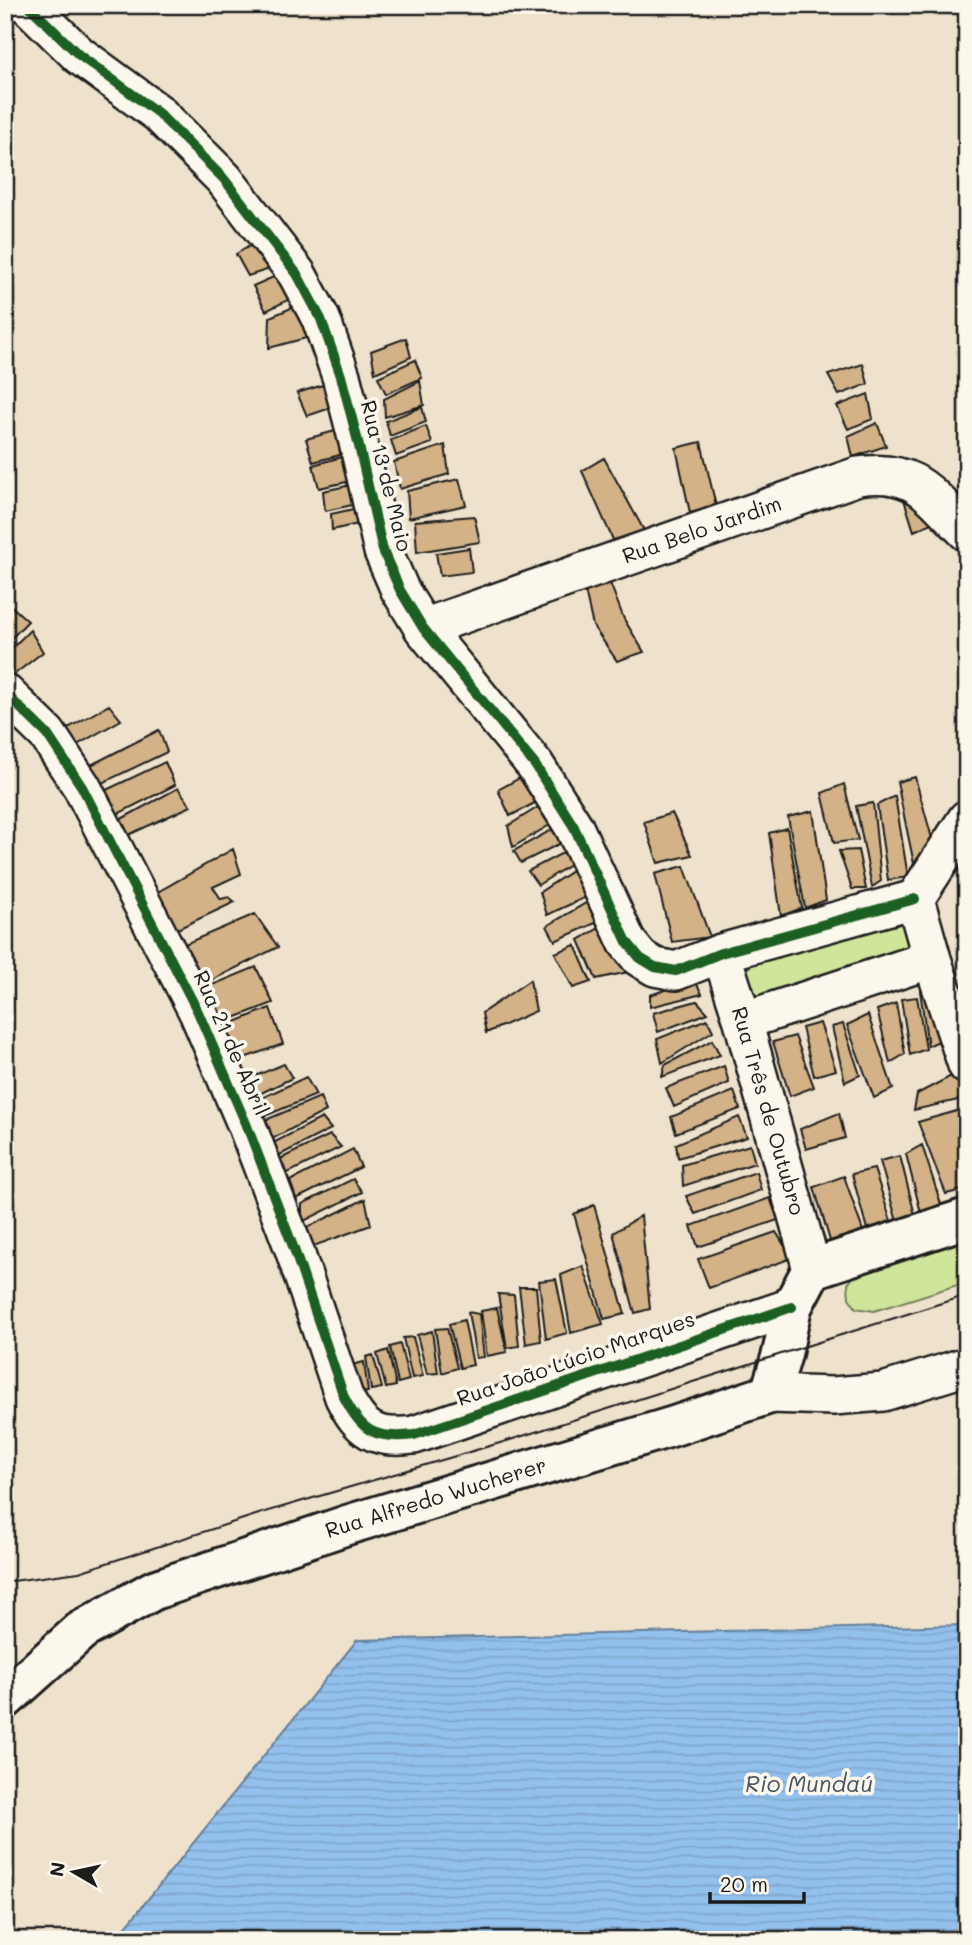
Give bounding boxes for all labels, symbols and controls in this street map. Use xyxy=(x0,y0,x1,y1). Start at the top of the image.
street label: Rua 13 de Maio xyxy=(356,397,419,554)
street label: Rua Belo Jardim xyxy=(618,489,785,569)
street label: Rua 21 de Abril xyxy=(188,966,276,1119)
street label: Rua Três de Outubro xyxy=(727,1003,812,1218)
street label: Rua João Lúcio Marques xyxy=(453,1304,698,1411)
street label: Rua Alfredo Wucherer xyxy=(322,1450,549,1543)
water label: Rio Mundaú xyxy=(745,1768,873,1798)
north arrow xyxy=(38,1836,108,1906)
text: N xyxy=(43,1860,70,1878)
scale bar xyxy=(710,1861,804,1905)
text: 20 m xyxy=(720,1870,768,1897)

